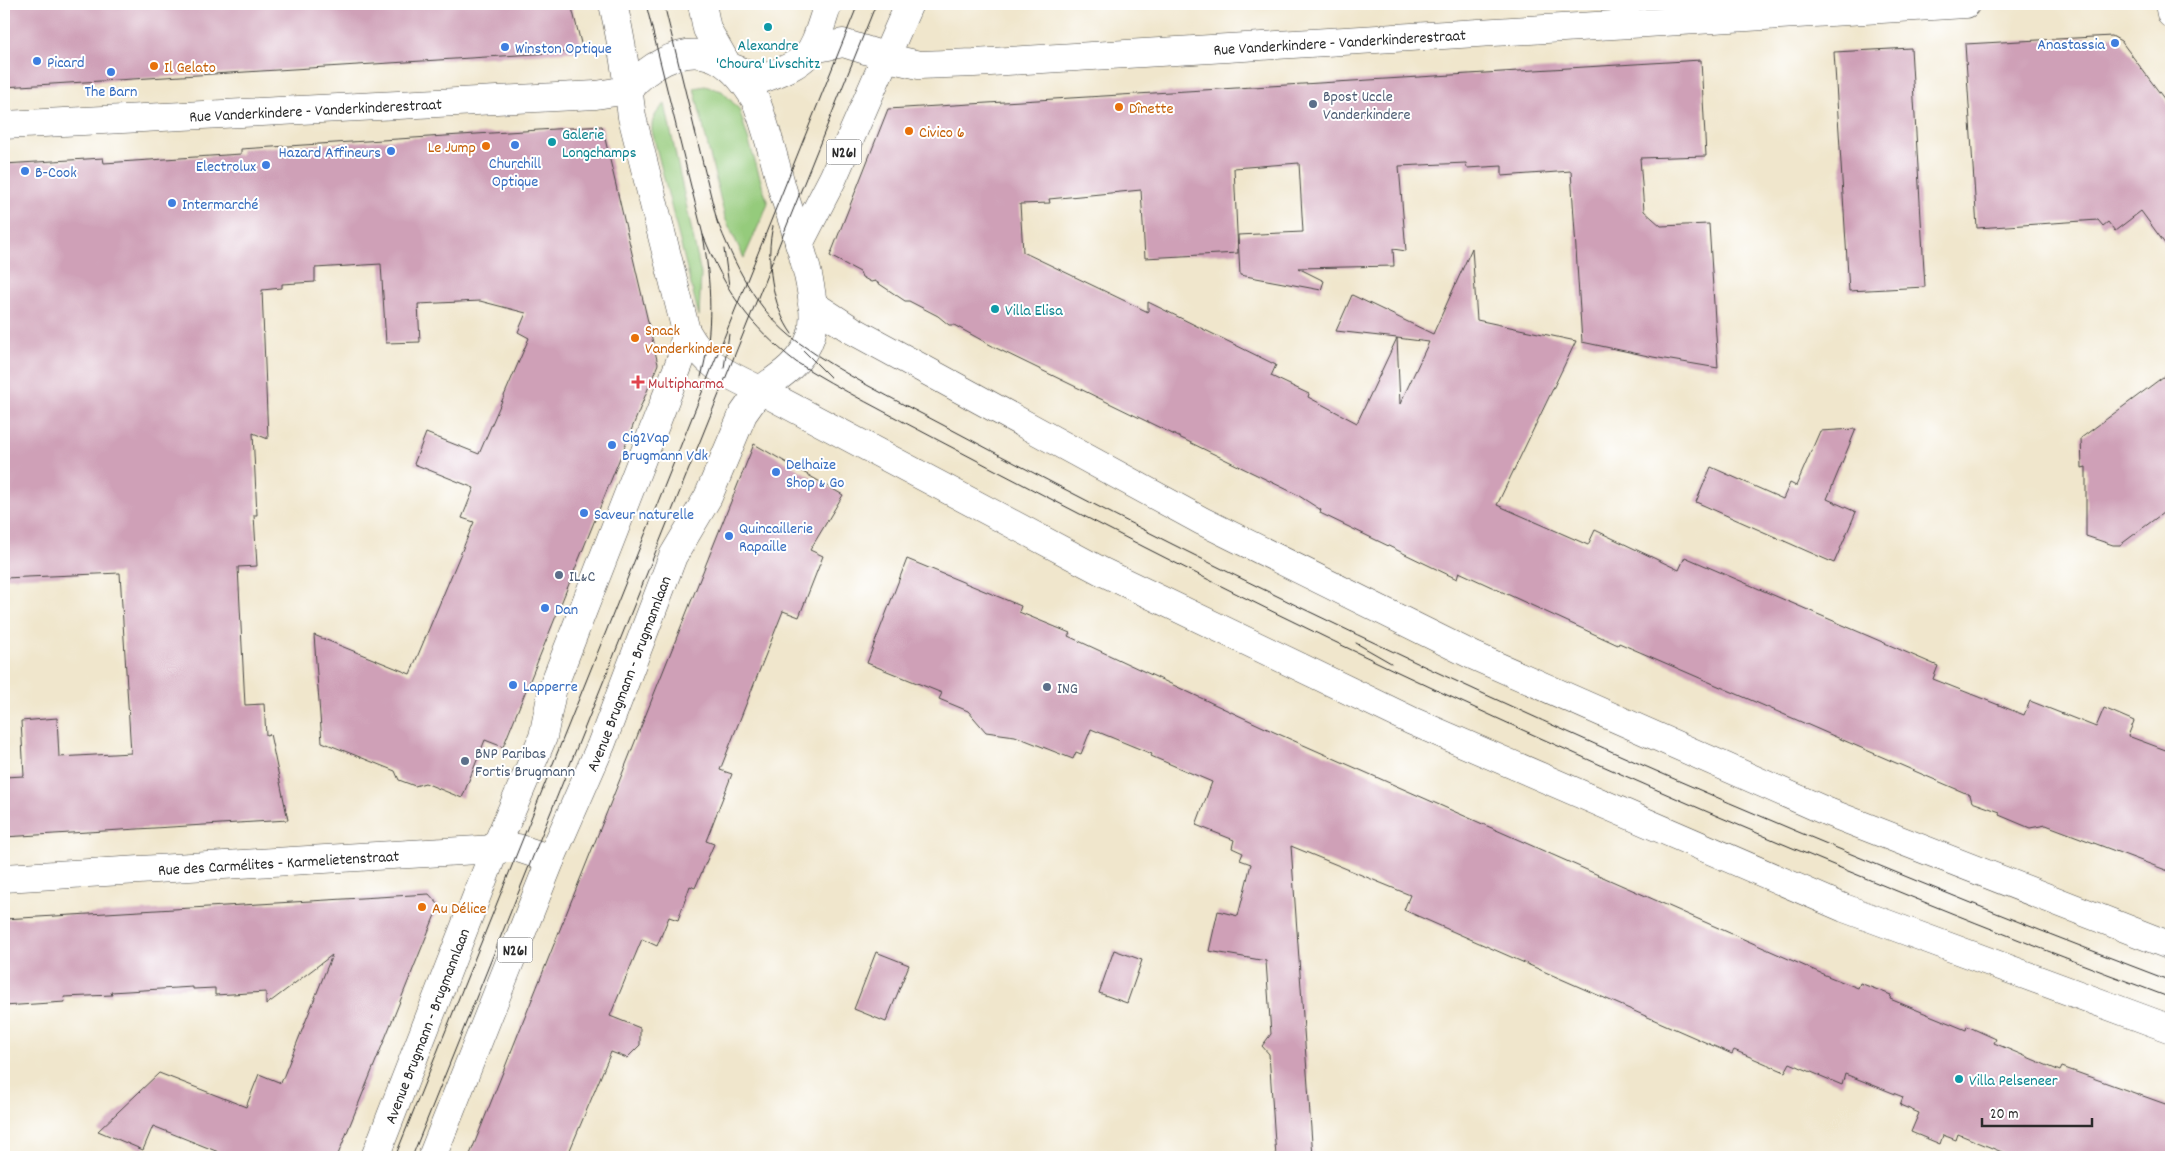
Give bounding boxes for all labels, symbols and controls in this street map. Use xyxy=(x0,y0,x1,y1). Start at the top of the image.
marker: Alexandre 'Choura' Livschitz xyxy=(762,21,774,33)
street label: Rue Vanderkindere - Vanderkinderestraat xyxy=(1213,25,1467,63)
place label: Anastassia xyxy=(2037,34,2105,57)
place label: Alexandre 'Choura' Livschitz xyxy=(716,35,820,76)
marker: Anastassia xyxy=(2109,37,2121,49)
place label: Winston Optique xyxy=(515,38,612,61)
marker: Winston Optique xyxy=(499,41,511,53)
place label: Picard xyxy=(47,52,85,75)
marker: Picard xyxy=(31,55,43,67)
place label: Il Gelato xyxy=(164,57,216,80)
marker: Il Gelato xyxy=(148,60,160,72)
marker: The Barn xyxy=(105,66,117,78)
place label: The Barn xyxy=(85,81,137,104)
place label: Bpost Uccle Vanderkindere xyxy=(1323,86,1410,127)
street label: Rue Vanderkindere - Vanderkinderestraat xyxy=(189,94,443,130)
place label: Dînette xyxy=(1129,98,1173,121)
marker: Bpost Uccle Vanderkindere xyxy=(1307,98,1319,110)
marker: Dînette xyxy=(1113,101,1125,113)
place label: Civico 6 xyxy=(919,122,965,145)
place label: Galerie Longchamps xyxy=(562,124,637,165)
marker: Civico 6 xyxy=(903,125,915,137)
marker: Galerie Longchamps xyxy=(546,136,558,148)
place label: Le Jump xyxy=(428,137,476,160)
marker: Churchill Optique xyxy=(509,139,521,151)
marker: Le Jump xyxy=(480,140,492,152)
road number: N261 xyxy=(826,140,862,164)
place label: Hazard Affineurs xyxy=(279,142,381,165)
marker: Hazard Affineurs xyxy=(385,145,397,157)
place label: Churchill Optique xyxy=(489,153,541,194)
place label: Electrolux xyxy=(196,156,256,179)
marker: Electrolux xyxy=(260,159,272,171)
place label: B-Cook xyxy=(35,162,77,185)
marker: B-Cook xyxy=(19,165,31,177)
place label: Intermarché xyxy=(182,194,258,217)
marker: Intermarché xyxy=(166,197,178,209)
place label: Villa Elisa xyxy=(1005,300,1063,323)
marker: Villa Elisa xyxy=(989,303,1001,315)
place label: Snack Vanderkindere xyxy=(645,320,732,361)
marker: Snack Vanderkindere xyxy=(629,332,641,344)
place label: Multipharma xyxy=(648,373,724,396)
marker: Multipharma xyxy=(632,376,644,388)
place label: Cig2Vap Brugmann Vdk xyxy=(622,427,708,468)
marker: Cig2Vap Brugmann Vdk xyxy=(606,439,618,451)
place label: Delhaize Shop & Go xyxy=(786,454,844,495)
marker: Delhaize Shop & Go xyxy=(770,466,782,478)
place label: Saveur naturelle xyxy=(594,504,694,527)
marker: Saveur naturelle xyxy=(578,507,590,519)
place label: Quincaillerie Rapaille xyxy=(739,518,813,559)
marker: Quincaillerie Rapaille xyxy=(723,530,735,542)
place label: IL&C xyxy=(569,566,596,589)
marker: IL&C xyxy=(553,569,565,581)
street label: Avenue Brugmann - Brugmannlaan xyxy=(582,573,678,776)
place label: Dan xyxy=(555,599,578,622)
marker: Dan xyxy=(539,602,551,614)
place label: Lapperre xyxy=(523,676,578,699)
place label: ING xyxy=(1057,678,1078,701)
marker: Lapperre xyxy=(507,679,519,691)
marker: ING xyxy=(1041,681,1053,693)
place label: BNP Paribas Fortis Brugmann xyxy=(475,743,575,784)
marker: BNP Paribas Fortis Brugmann xyxy=(459,755,471,767)
street label: Rue des Carmélites - Karmelietenstraat xyxy=(157,846,400,883)
place label: Au Délice xyxy=(432,898,487,921)
marker: Au Délice xyxy=(416,901,428,913)
street label: Avenue Brugmann - Brugmannlaan xyxy=(380,925,477,1128)
road number: N261 xyxy=(498,938,532,962)
place label: Villa Pelseneer xyxy=(1969,1070,2058,1093)
marker: Villa Pelseneer xyxy=(1953,1073,1965,1085)
scale bar xyxy=(1982,1096,2092,1128)
text: 20 m xyxy=(1990,1104,2018,1126)

